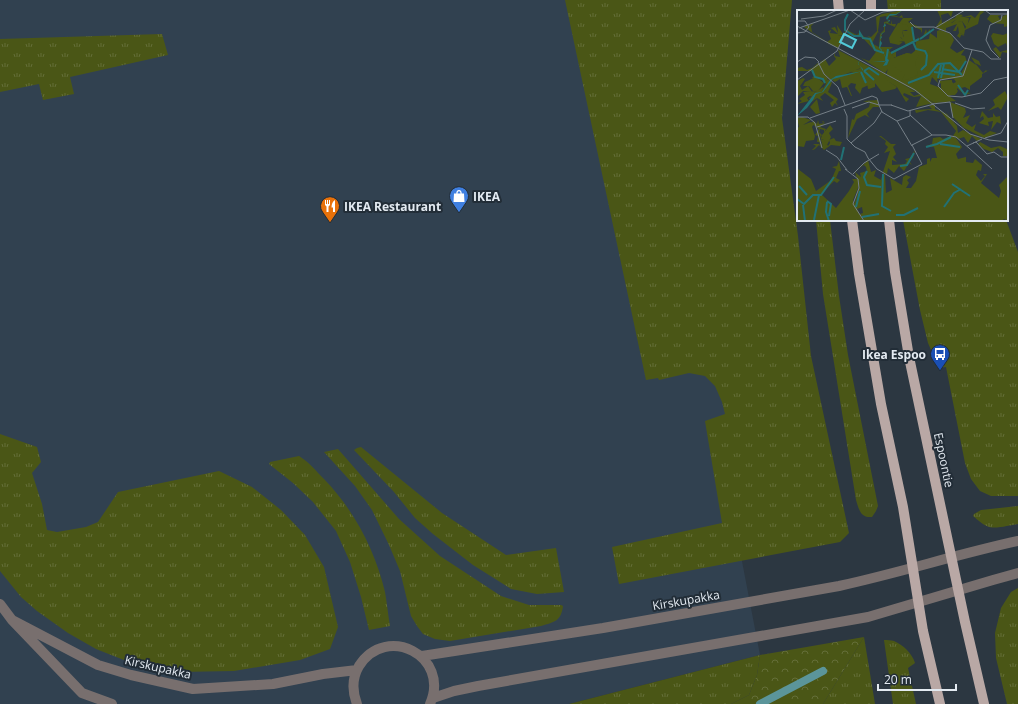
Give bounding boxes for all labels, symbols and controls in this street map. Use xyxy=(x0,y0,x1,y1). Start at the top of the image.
inset map xyxy=(797,10,1008,221)
shop icon: IKEA xyxy=(448,185,470,213)
place label: IKEA xyxy=(473,188,501,205)
restaurant icon: IKEA Restaurant xyxy=(319,195,341,223)
place label: IKEA Restaurant xyxy=(344,198,441,215)
bus stop icon: Ikea Espoo xyxy=(929,343,951,371)
place label: Ikea Espoo xyxy=(862,346,926,363)
street label: Espoontie xyxy=(930,431,958,489)
street label: Kirskupakka xyxy=(651,586,721,614)
street label: Kirskupakka xyxy=(123,651,193,683)
scale bar xyxy=(878,666,956,692)
text: 20 m xyxy=(884,671,912,688)

